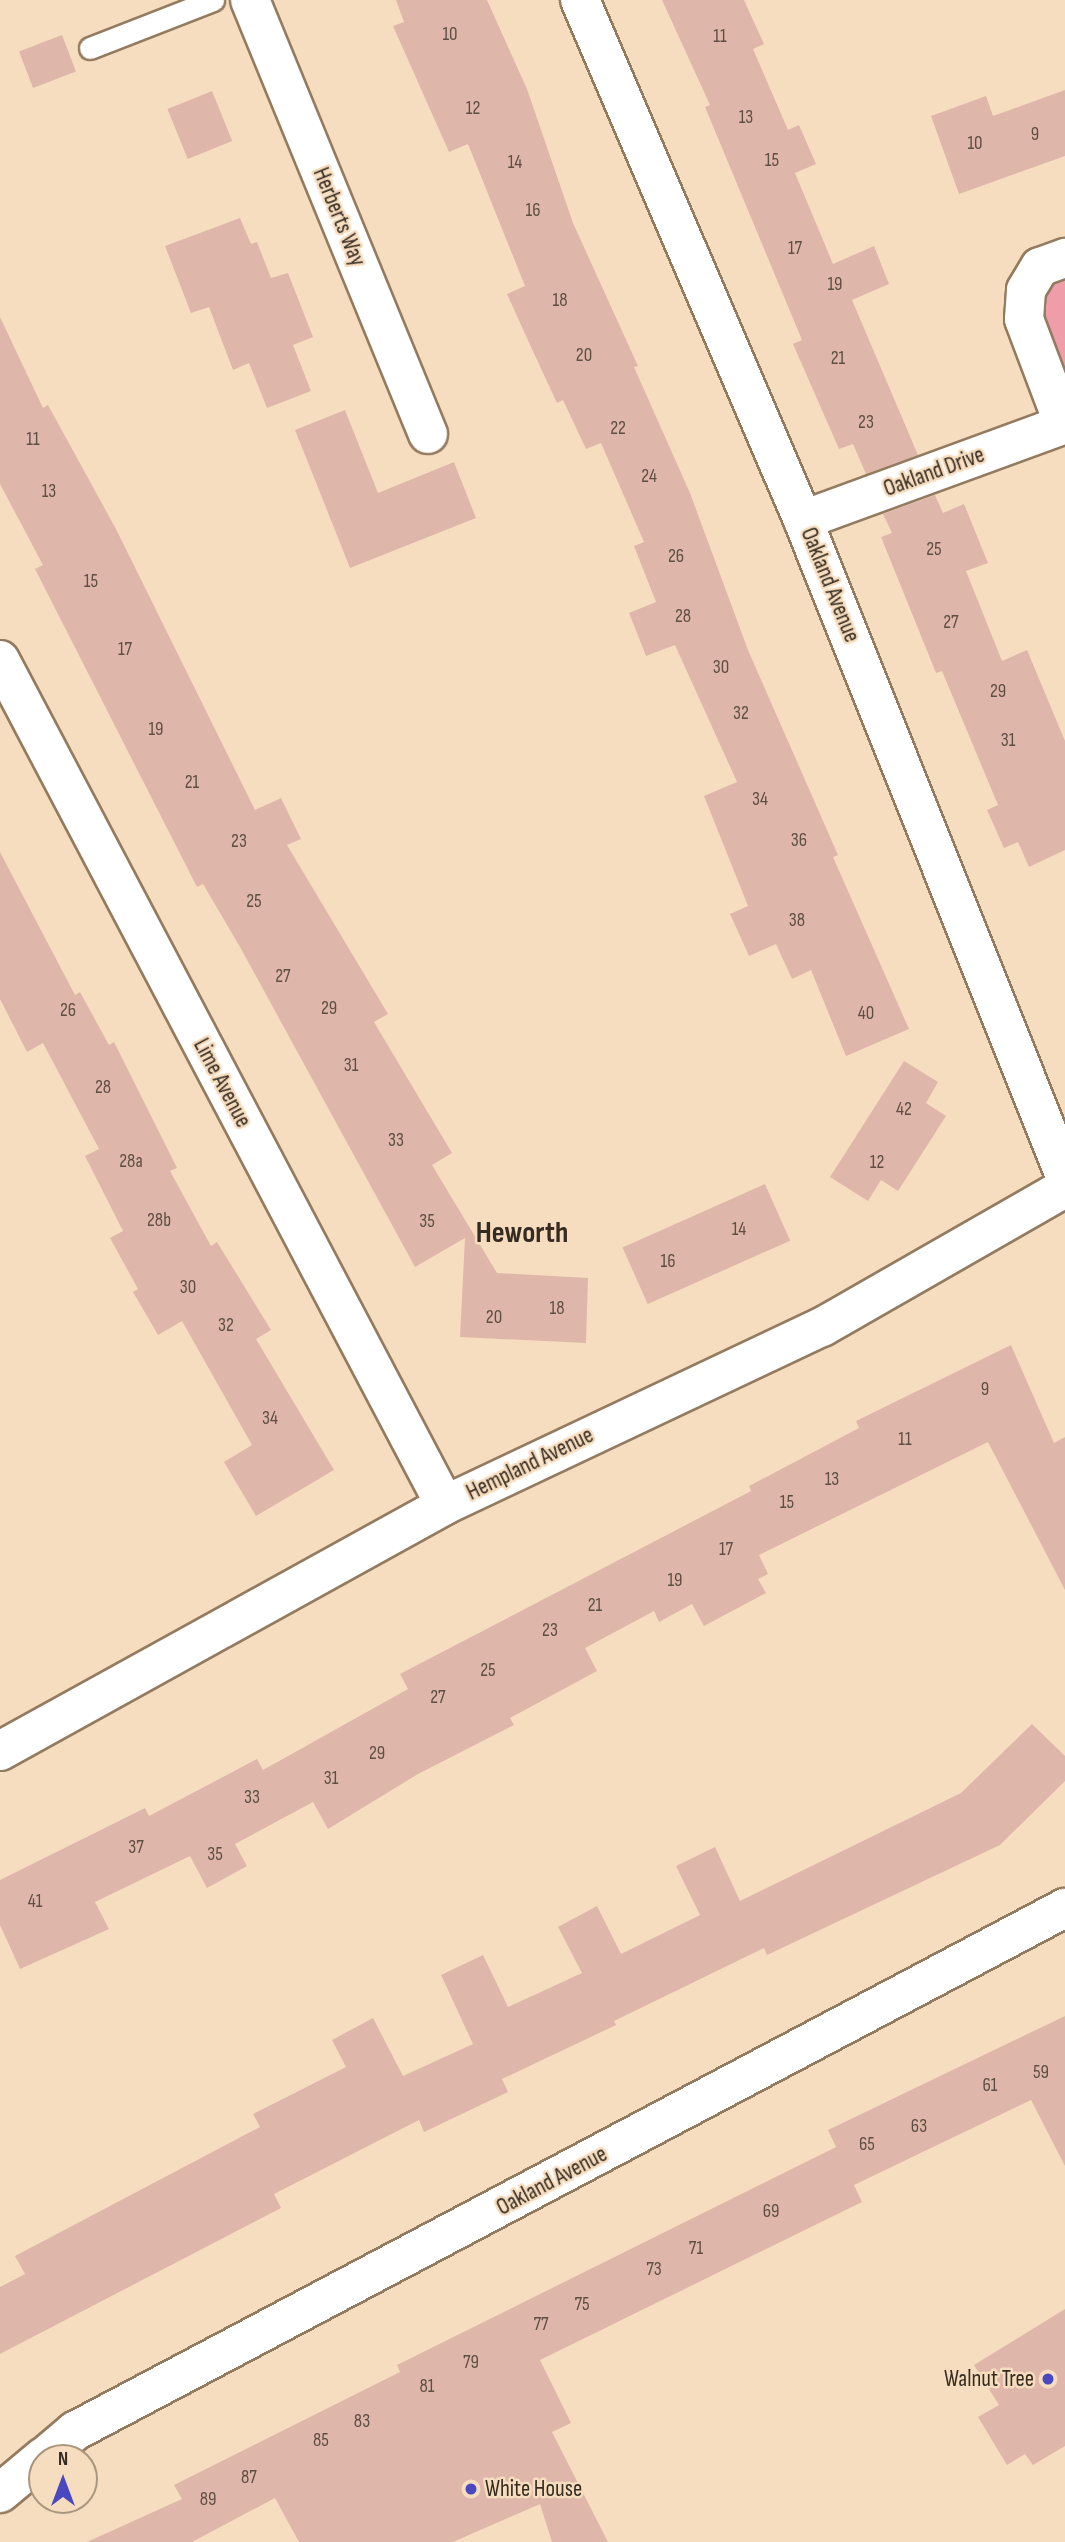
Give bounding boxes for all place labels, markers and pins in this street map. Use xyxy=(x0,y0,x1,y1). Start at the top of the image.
place label: Walnut Tree xyxy=(944,2365,1034,2393)
marker: Walnut Tree xyxy=(1040,2371,1056,2387)
place label: White House xyxy=(485,2475,582,2503)
marker: White House xyxy=(463,2481,479,2497)

